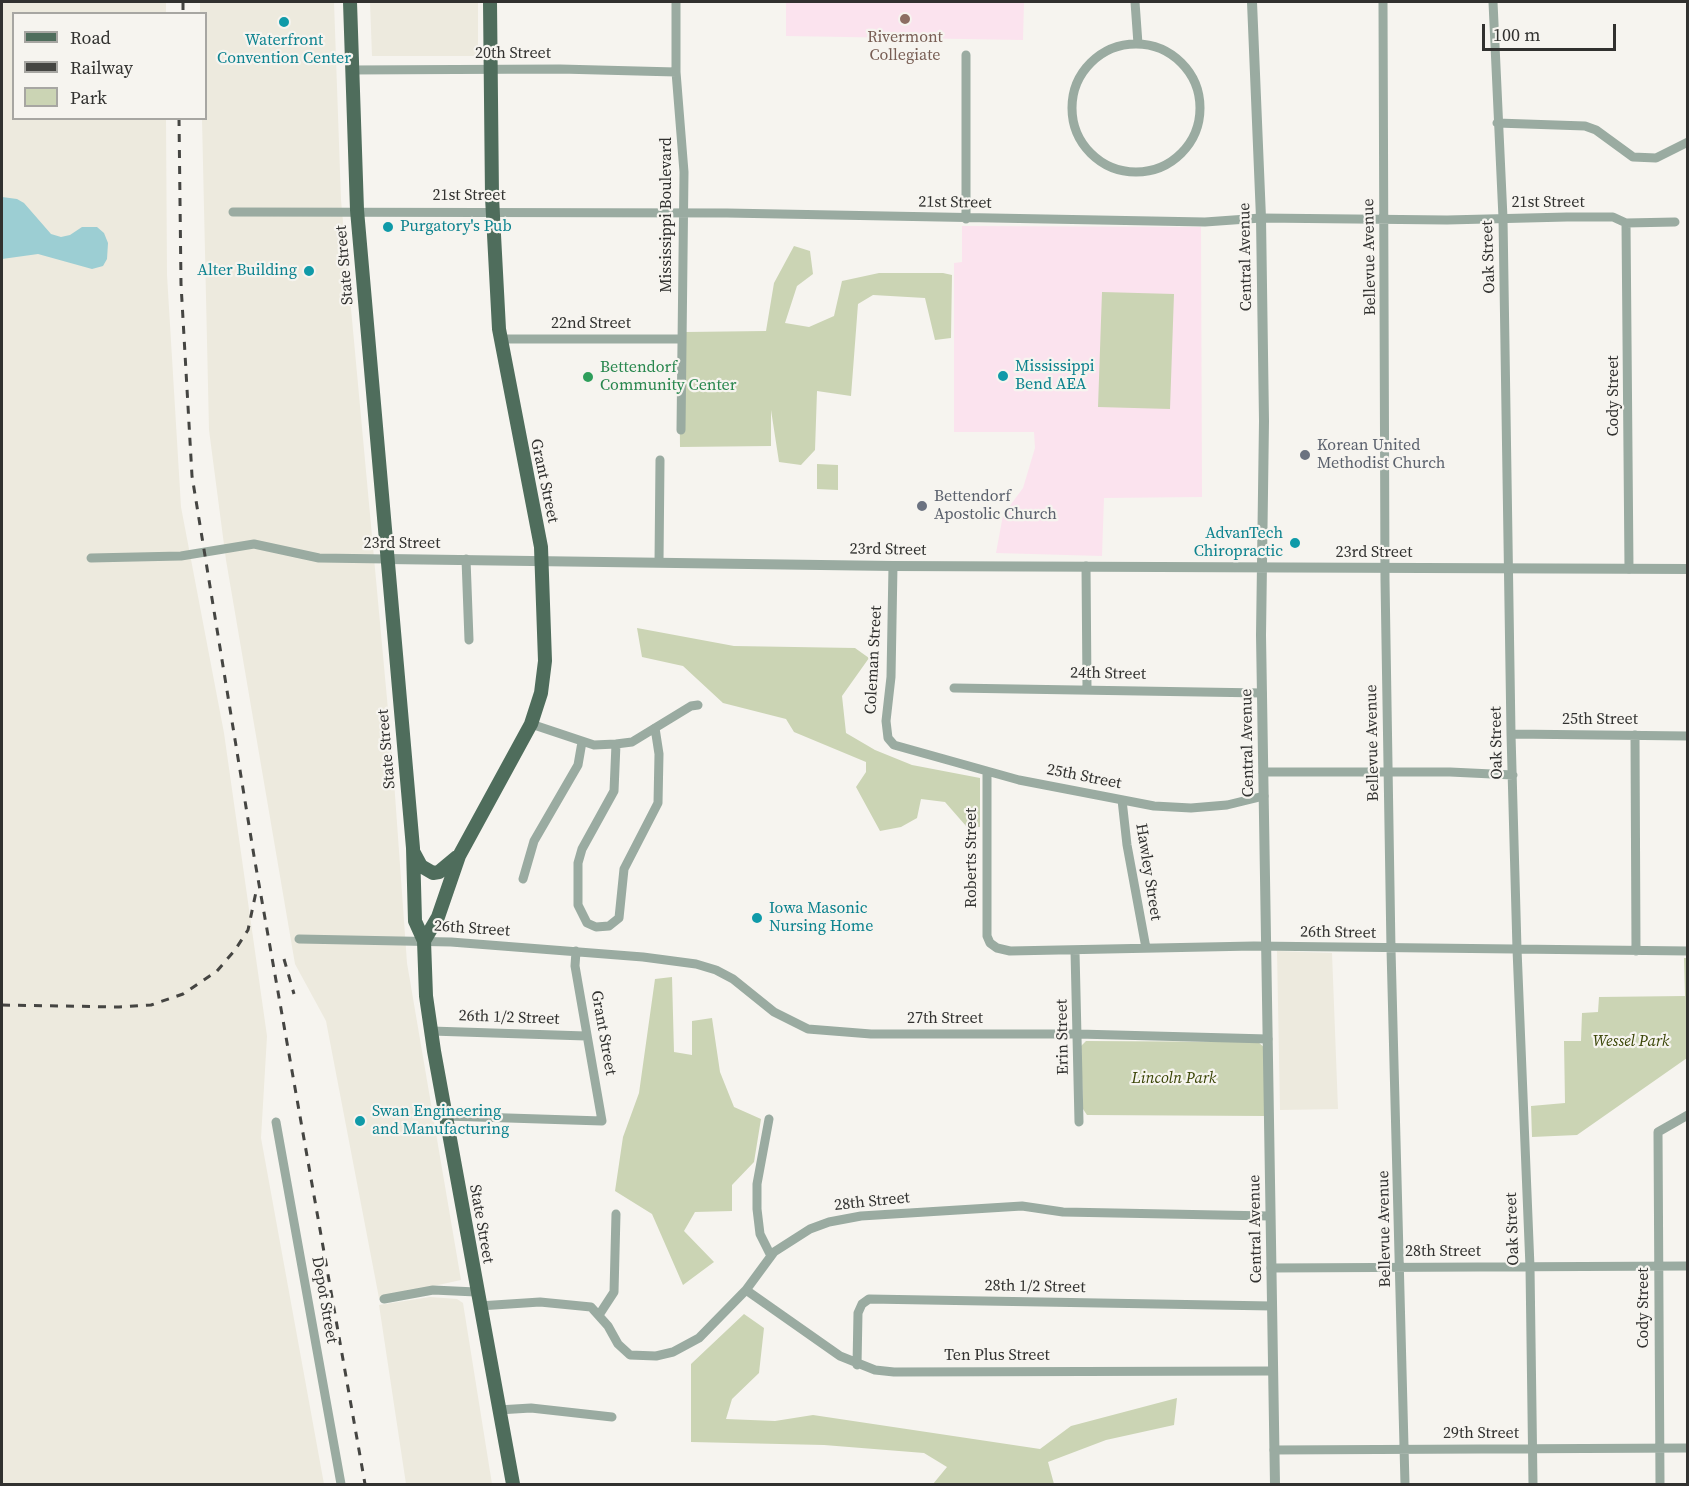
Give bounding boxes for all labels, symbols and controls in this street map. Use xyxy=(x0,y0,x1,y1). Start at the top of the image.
legend xyxy=(12,12,207,120)
marker: Rivermont Collegiate xyxy=(898,12,912,26)
scale bar xyxy=(1485,12,1618,50)
marker: Waterfront Convention Center xyxy=(277,15,291,29)
text: 100 m xyxy=(1493,22,1540,47)
text: Road xyxy=(70,25,111,50)
place label: Rivermont Collegiate xyxy=(867,28,943,66)
place label: Waterfront Convention Center xyxy=(217,31,351,69)
street label: 20th Street xyxy=(475,44,551,64)
text: Railway xyxy=(70,55,133,80)
text: Park xyxy=(70,85,107,110)
street label: Mississippi Boulevard xyxy=(657,137,677,293)
street label: 21st Street xyxy=(432,186,506,206)
street label: 21st Street xyxy=(918,193,992,213)
street label: 21st Street xyxy=(1511,193,1585,213)
street label: Bellevue Avenue xyxy=(1359,198,1381,316)
street label: Central Avenue xyxy=(1235,202,1257,312)
place label: Purgatory's Pub xyxy=(400,217,512,237)
marker: Purgatory's Pub xyxy=(381,220,395,234)
street label: Oak Street xyxy=(1478,220,1500,294)
street label: State Street xyxy=(332,224,358,306)
place label: Alter Building xyxy=(197,261,297,281)
marker: Alter Building xyxy=(302,264,316,278)
street label: 22nd Street xyxy=(551,314,631,334)
street label: Cody Street xyxy=(1604,355,1624,437)
place label: Mississippi Bend AEA xyxy=(1015,357,1095,395)
place label: Bettendorf Community Center xyxy=(600,358,737,396)
marker: Mississippi Bend AEA xyxy=(996,369,1010,383)
marker: Bettendorf Community Center xyxy=(581,370,595,384)
place label: Korean United Methodist Church xyxy=(1317,436,1445,474)
street label: Grant Street xyxy=(526,437,562,525)
marker: Korean United Methodist Church xyxy=(1298,448,1312,462)
place label: Bettendorf Apostolic Church xyxy=(934,487,1057,525)
marker: Bettendorf Apostolic Church xyxy=(915,499,929,513)
place label: AdvanTech Chiropractic xyxy=(1194,524,1283,562)
street label: 23rd Street xyxy=(364,534,440,554)
marker: AdvanTech Chiropractic xyxy=(1288,536,1302,550)
street label: 23rd Street xyxy=(849,540,927,560)
street label: 23rd Street xyxy=(1336,543,1412,563)
street label: Coleman Street xyxy=(862,605,886,715)
street label: 24th Street xyxy=(1070,664,1146,684)
street label: Bellevue Avenue xyxy=(1362,684,1384,802)
street label: Central Avenue xyxy=(1237,688,1259,798)
street label: Oak Street xyxy=(1487,706,1507,780)
street label: State Street xyxy=(374,708,400,790)
street label: 25th Street xyxy=(1562,710,1638,730)
street label: 25th Street xyxy=(1045,760,1123,794)
street label: Roberts Street xyxy=(962,808,982,908)
street label: Hawley Street xyxy=(1131,822,1165,922)
place label: Iowa Masonic Nursing Home xyxy=(769,899,873,937)
marker: Iowa Masonic Nursing Home xyxy=(750,911,764,925)
street label: 26th Street xyxy=(433,917,511,941)
street label: 26th Street xyxy=(1300,923,1376,943)
street label: Grant Street xyxy=(586,989,620,1077)
street label: Erin Street xyxy=(1053,999,1073,1075)
street label: 26th 1/2 Street xyxy=(458,1007,560,1029)
street label: 27th Street xyxy=(907,1009,983,1029)
park label: Wessel Park xyxy=(1593,1032,1669,1052)
park label: Lincoln Park xyxy=(1132,1069,1216,1089)
place label: Swan Engineering and Manufacturing xyxy=(372,1102,509,1140)
marker: Swan Engineering and Manufacturing xyxy=(353,1114,367,1128)
street label: Bellevue Avenue xyxy=(1374,1170,1396,1288)
street label: Central Avenue xyxy=(1245,1174,1267,1284)
street label: State Street xyxy=(465,1183,497,1265)
street label: 28th Street xyxy=(833,1188,911,1216)
street label: Oak Street xyxy=(1502,1192,1524,1266)
street label: 28th Street xyxy=(1405,1242,1481,1262)
street label: Depot Street xyxy=(307,1255,341,1345)
street label: Cody Street xyxy=(1634,1267,1654,1349)
street label: 28th 1/2 Street xyxy=(984,1277,1086,1297)
street label: Ten Plus Street xyxy=(944,1346,1050,1366)
street label: 29th Street xyxy=(1443,1424,1519,1444)

